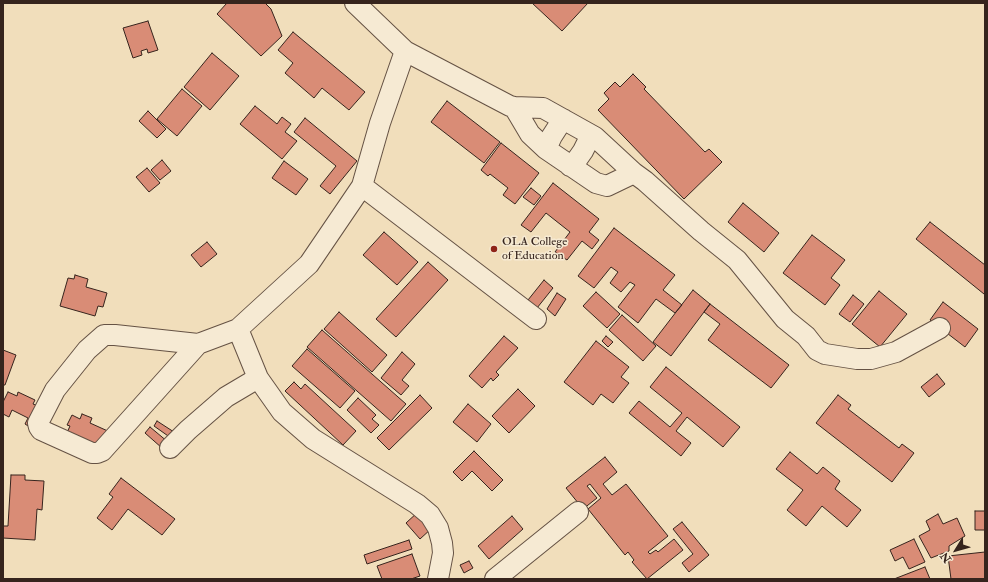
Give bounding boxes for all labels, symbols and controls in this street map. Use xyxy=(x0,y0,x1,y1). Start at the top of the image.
place label: OLA College of Education xyxy=(502,235,567,263)
marker: OLA College of Education xyxy=(489,244,499,254)
north arrow xyxy=(936,530,976,570)
text: N xyxy=(938,550,954,565)

